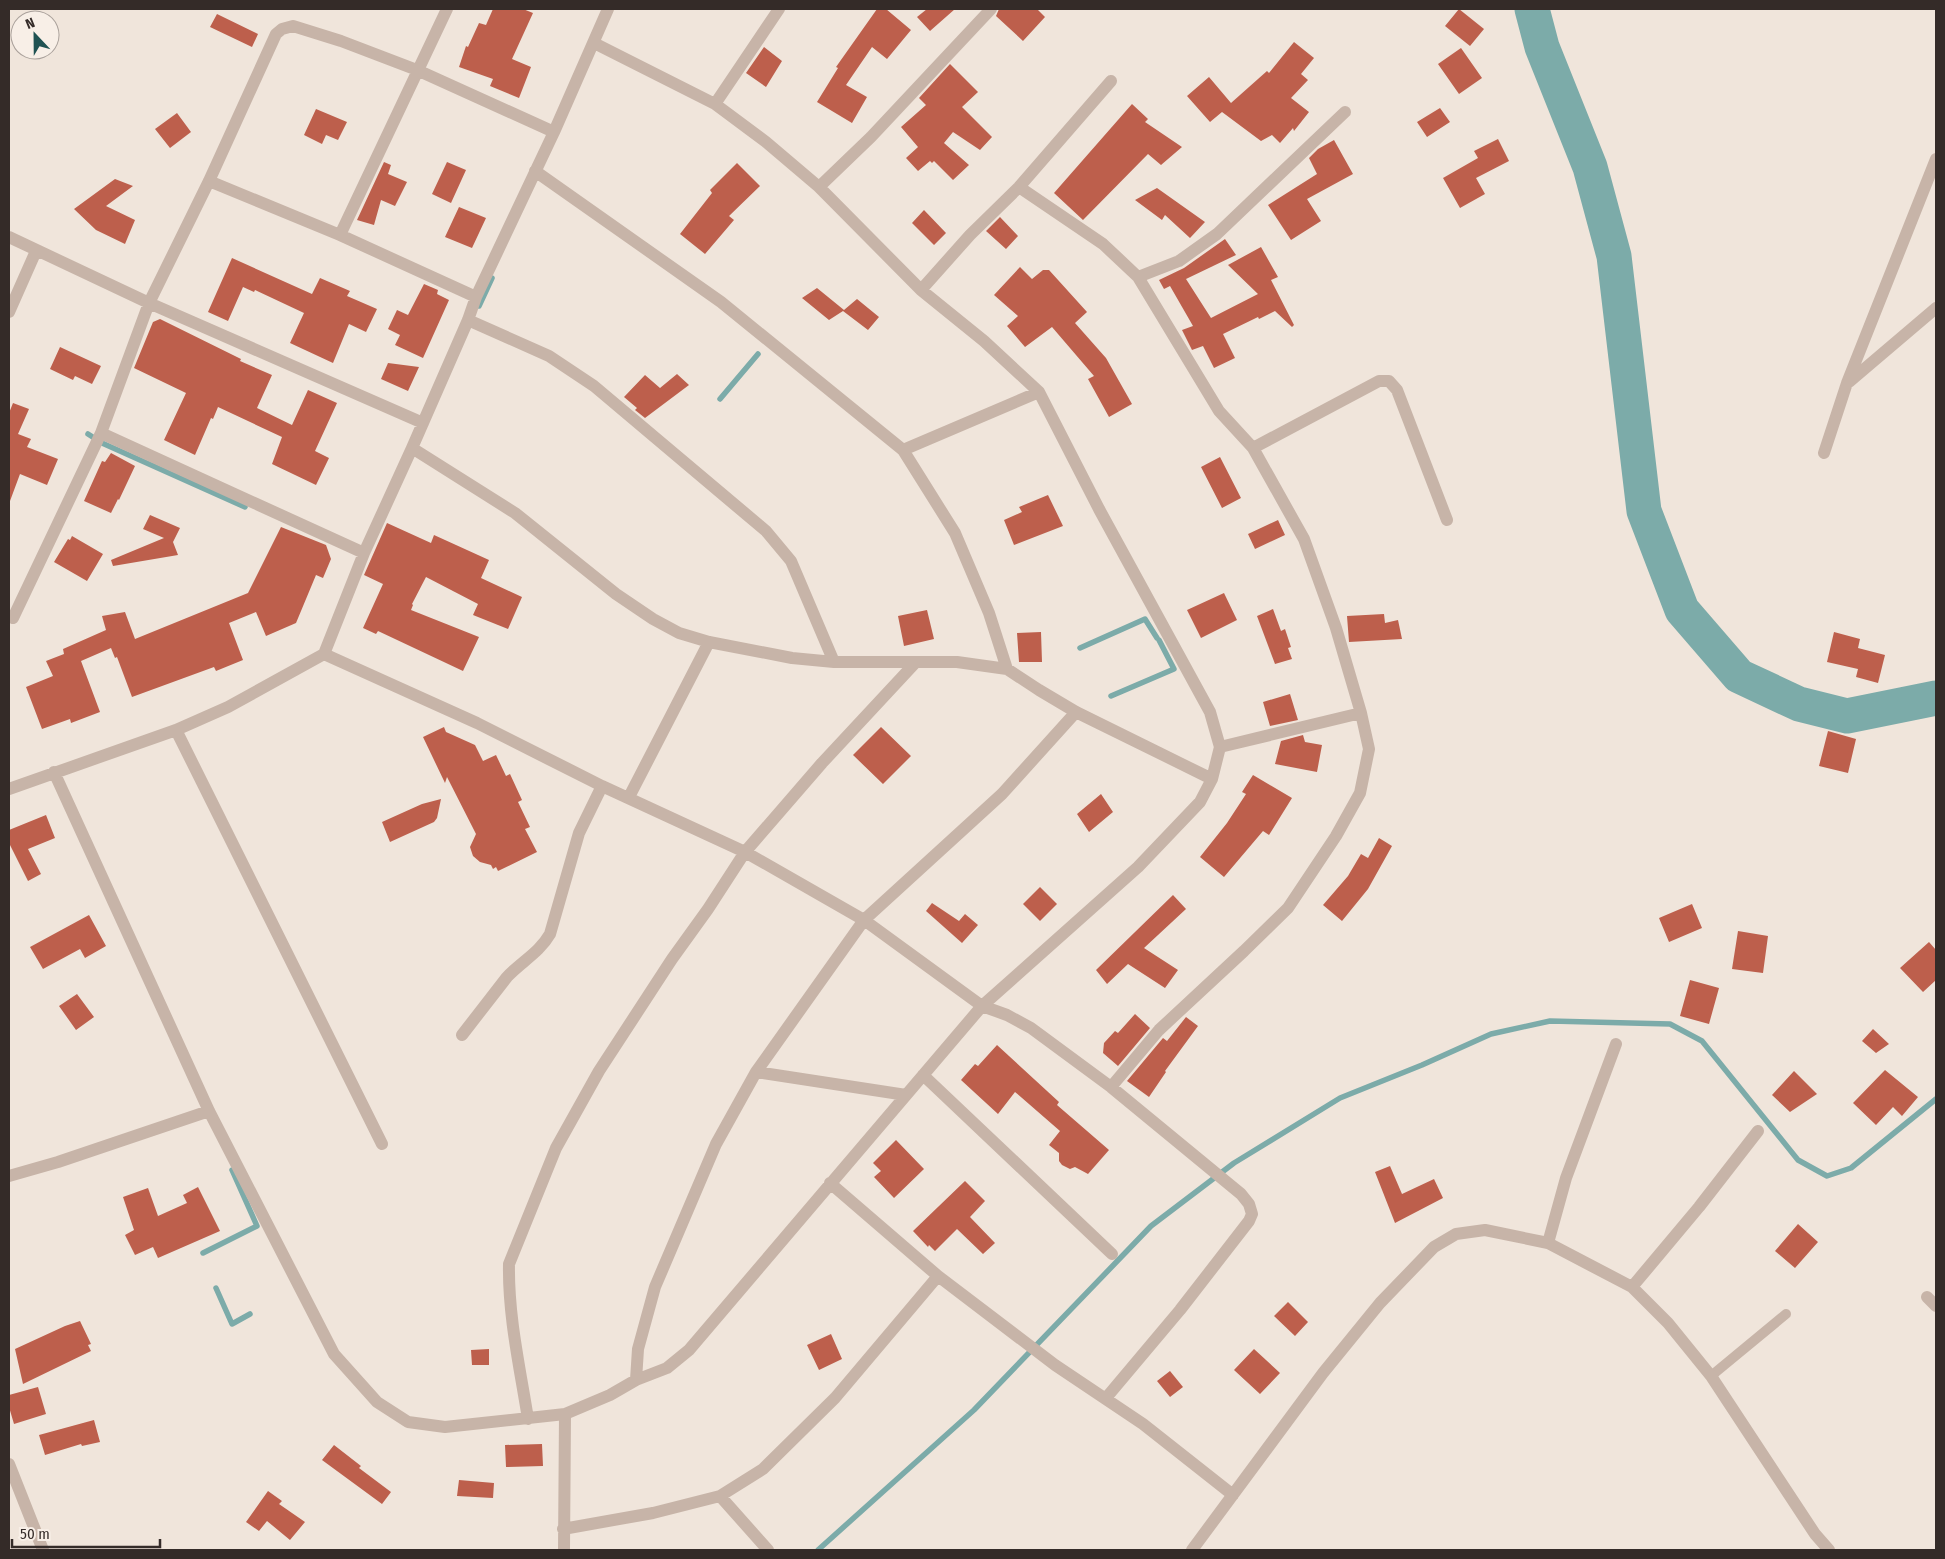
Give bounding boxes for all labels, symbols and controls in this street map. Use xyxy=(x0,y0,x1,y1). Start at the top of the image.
north arrow xyxy=(10,10,60,60)
text: N xyxy=(23,14,37,33)
scale bar xyxy=(12,1516,160,1548)
text: 50 m xyxy=(20,1525,50,1543)

